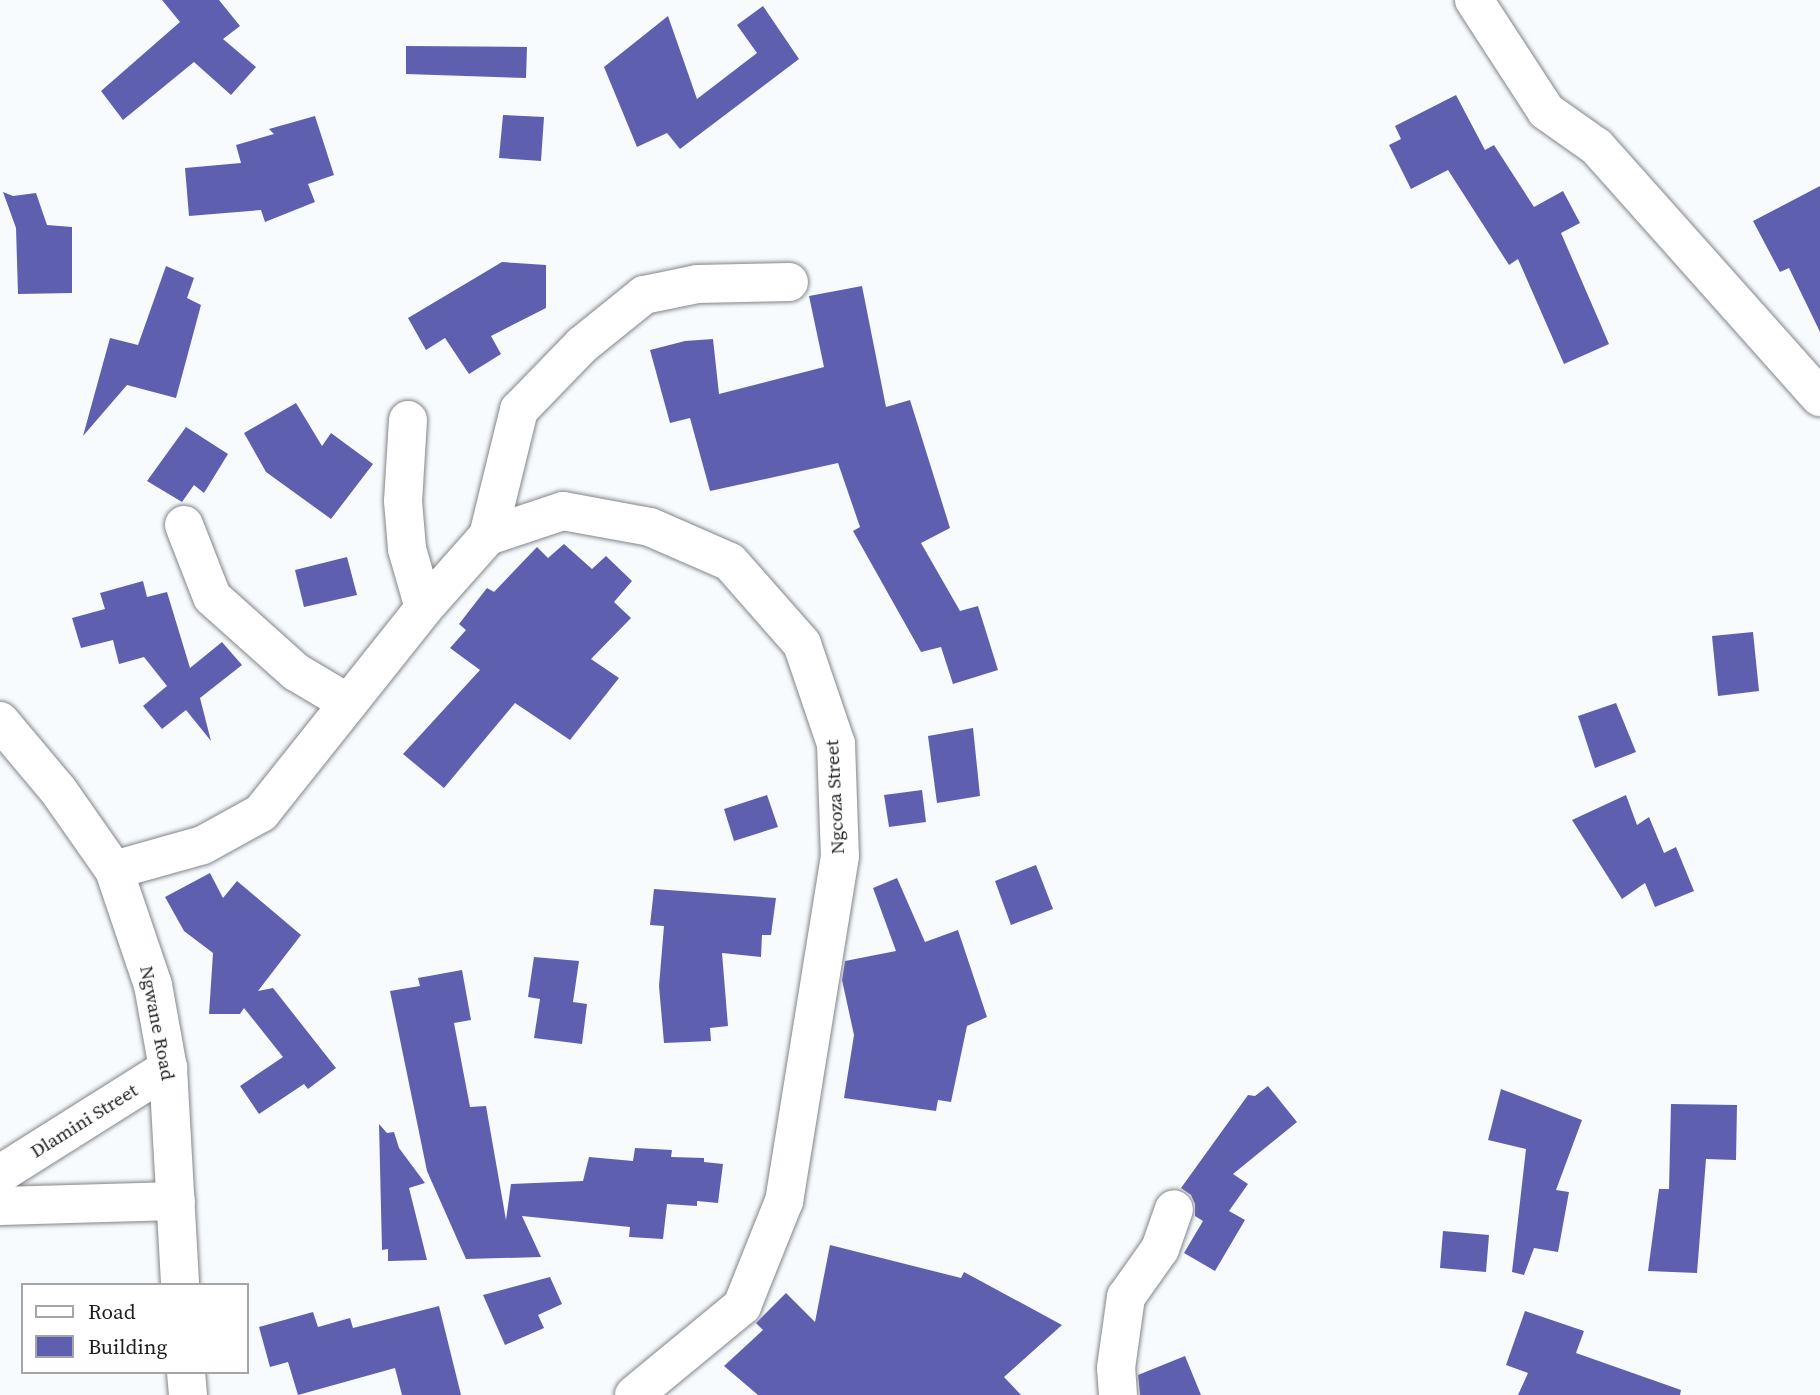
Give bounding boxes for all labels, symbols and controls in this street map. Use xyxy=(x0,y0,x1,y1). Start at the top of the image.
street label: Ngcoza Street xyxy=(821,739,849,855)
street label: Ngwane Road xyxy=(135,964,179,1082)
street label: Dlamini Street xyxy=(26,1079,142,1163)
legend xyxy=(21,1283,248,1374)
text: Road xyxy=(88,1297,136,1326)
text: Building xyxy=(88,1332,167,1361)

